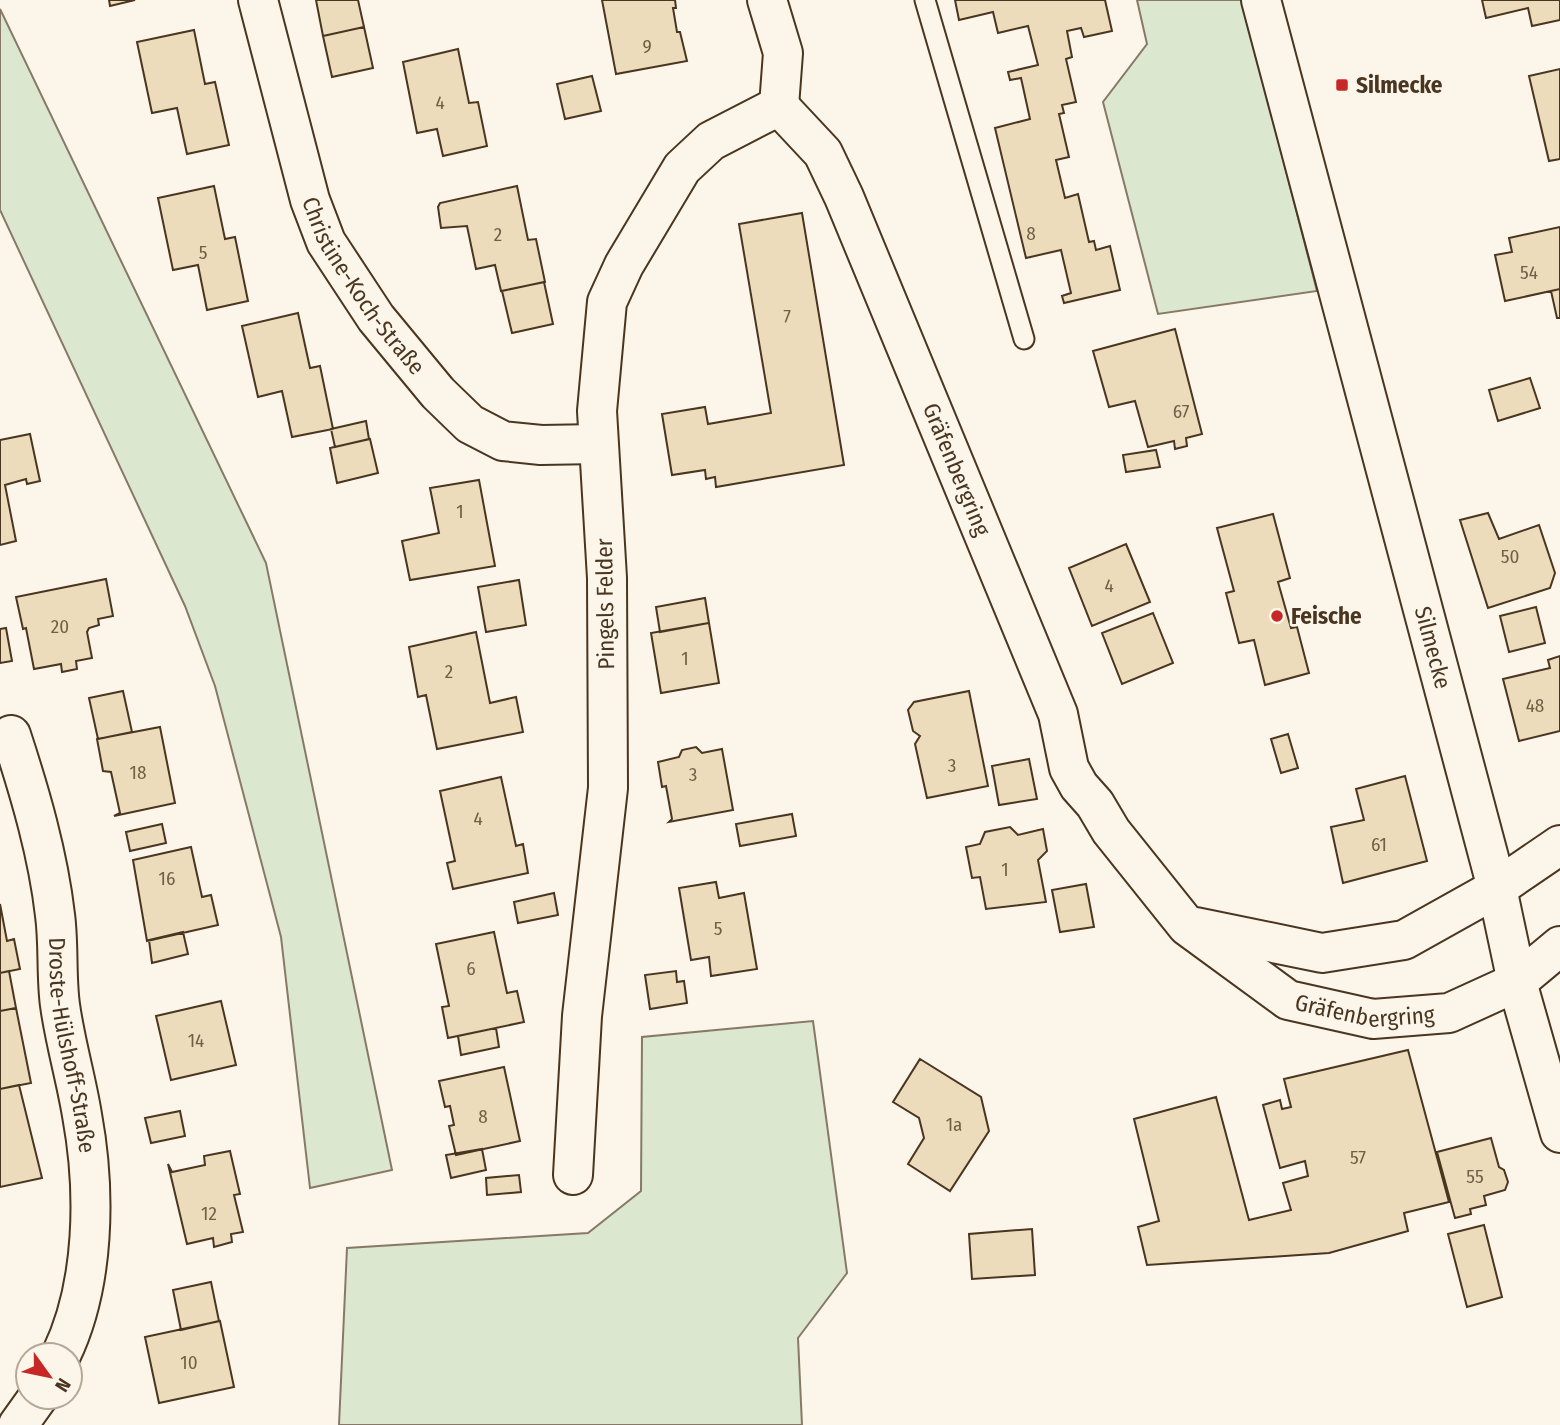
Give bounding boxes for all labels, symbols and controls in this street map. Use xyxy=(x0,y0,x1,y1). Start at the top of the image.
house number: 9 xyxy=(642,35,652,58)
place label: Silmecke xyxy=(1356,71,1443,99)
marker: Silmecke xyxy=(1334,77,1350,93)
house number: 4 xyxy=(435,91,445,114)
street label: Christine-Koch-Straße xyxy=(296,193,431,380)
house number: 8 xyxy=(1026,222,1036,245)
house number: 2 xyxy=(494,223,502,246)
house number: 5 xyxy=(199,241,207,264)
house number: 54 xyxy=(1520,261,1538,284)
house number: 7 xyxy=(783,305,791,328)
street label: Gräfenbergring xyxy=(917,399,997,540)
house number: 67 xyxy=(1173,400,1190,423)
house number: 1 xyxy=(456,500,464,523)
street label: Pingels Felder xyxy=(590,538,620,670)
house number: 50 xyxy=(1501,545,1519,568)
house number: 4 xyxy=(1104,574,1114,597)
place label: Feische xyxy=(1291,602,1362,630)
street label: Silmecke xyxy=(1409,603,1457,692)
marker: Feische xyxy=(1269,608,1285,624)
house number: 20 xyxy=(51,615,69,638)
house number: 1 xyxy=(681,647,689,670)
house number: 2 xyxy=(445,660,453,683)
house number: 48 xyxy=(1526,694,1544,717)
house number: 3 xyxy=(948,754,956,777)
house number: 18 xyxy=(130,761,146,784)
house number: 3 xyxy=(689,763,697,786)
house number: 4 xyxy=(473,807,483,830)
house number: 61 xyxy=(1371,833,1387,856)
house number: 1 xyxy=(1001,858,1009,881)
house number: 16 xyxy=(159,867,175,890)
house number: 5 xyxy=(714,917,722,940)
street label: Droste-Hülshoff-Straße xyxy=(43,937,101,1154)
house number: 6 xyxy=(466,957,476,980)
street label: Gräfenbergring xyxy=(1293,988,1436,1033)
house number: 14 xyxy=(188,1029,204,1052)
house number: 8 xyxy=(478,1105,488,1128)
house number: 1a xyxy=(946,1113,962,1136)
house number: 57 xyxy=(1350,1146,1366,1169)
house number: 55 xyxy=(1466,1165,1484,1188)
house number: 12 xyxy=(201,1202,217,1225)
north arrow xyxy=(14,1341,84,1411)
house number: 10 xyxy=(180,1351,198,1374)
text: N xyxy=(50,1374,76,1396)

